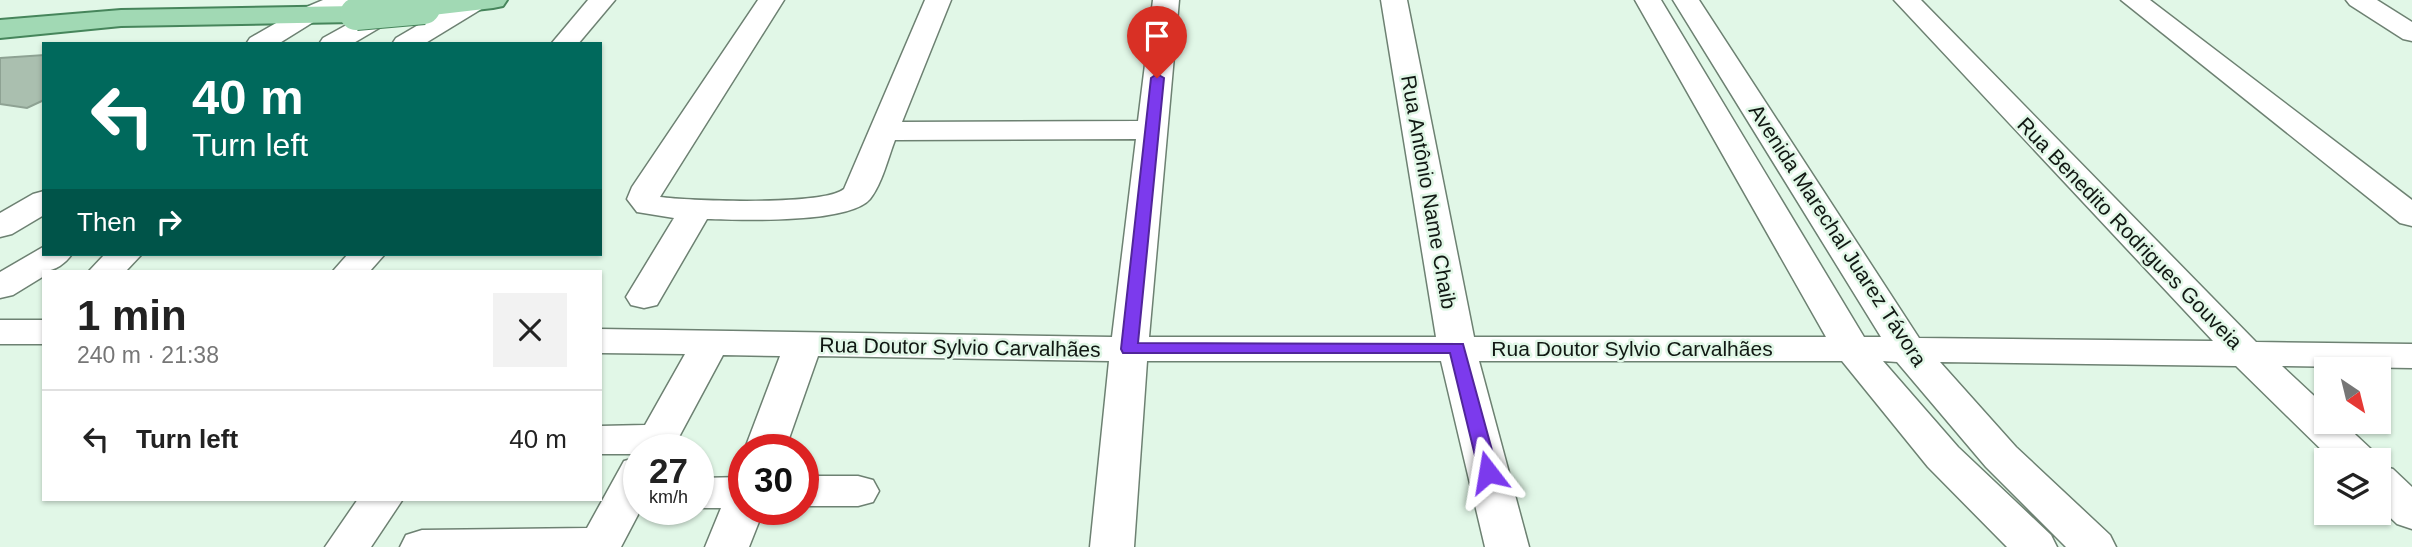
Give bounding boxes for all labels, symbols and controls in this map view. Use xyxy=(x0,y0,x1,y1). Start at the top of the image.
pin xyxy=(1127,6,1187,78)
icon: arrive xyxy=(1138,17,1176,55)
icon: left xyxy=(77,70,168,161)
text: 40 m xyxy=(192,70,304,124)
street label: Rua Antônio Name Chaib xyxy=(1397,73,1461,311)
street label: Avenida Marechal Juarez Távora xyxy=(1745,100,1932,370)
street label: Rua Benedito Rodrigues Gouveia xyxy=(2013,112,2247,354)
text: Turn left xyxy=(192,127,308,163)
icon: right xyxy=(150,203,188,241)
text: Then xyxy=(77,207,136,237)
text: 1 min xyxy=(77,292,187,339)
button: close xyxy=(493,293,567,367)
street label: Rua Doutor Sylvio Carvalhães xyxy=(819,333,1101,361)
street label: Rua Doutor Sylvio Carvalhães xyxy=(1491,337,1773,360)
text: 240 m · 21:38 xyxy=(77,342,219,368)
north arrow xyxy=(2314,357,2390,434)
map controls xyxy=(2314,357,2391,525)
icon: left xyxy=(77,420,115,458)
text: Turn left xyxy=(136,424,238,454)
text: 40 m xyxy=(509,424,567,454)
speed limit sign: 30 xyxy=(728,434,819,525)
position arrow xyxy=(1451,435,1525,509)
button: layers xyxy=(2314,448,2391,525)
text: 27 xyxy=(649,451,688,490)
text: km/h xyxy=(649,487,688,507)

